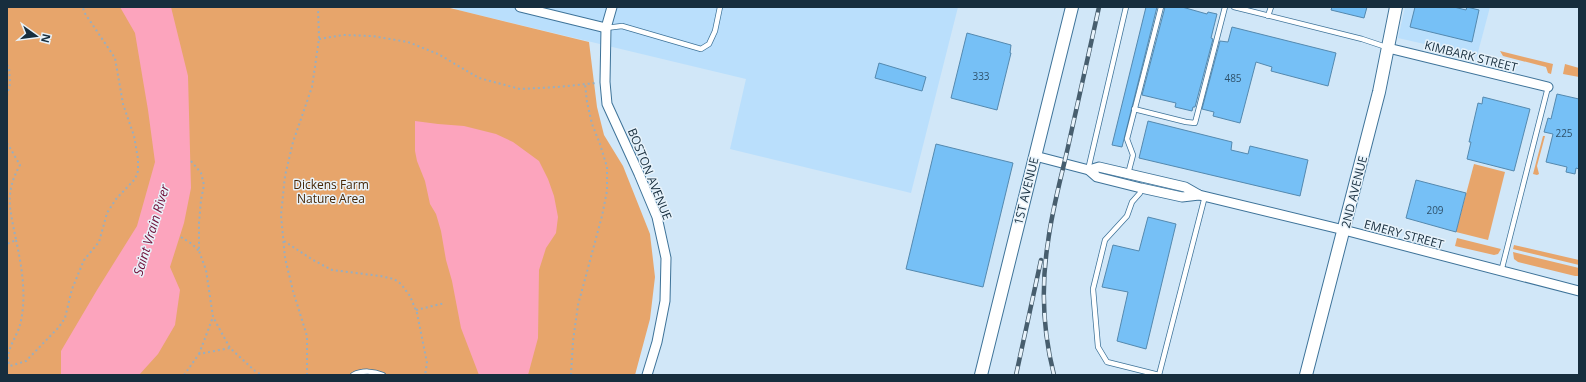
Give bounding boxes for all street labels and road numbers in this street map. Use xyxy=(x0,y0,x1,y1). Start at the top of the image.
street label: KIMBARK STREET xyxy=(1423,36,1520,76)
street label: BOSTON AVENUE xyxy=(624,126,676,222)
street label: 2ND AVENUE xyxy=(1337,154,1371,230)
street label: 1ST AVENUE xyxy=(1009,155,1043,227)
street label: EMERY STREET xyxy=(1362,215,1446,253)

